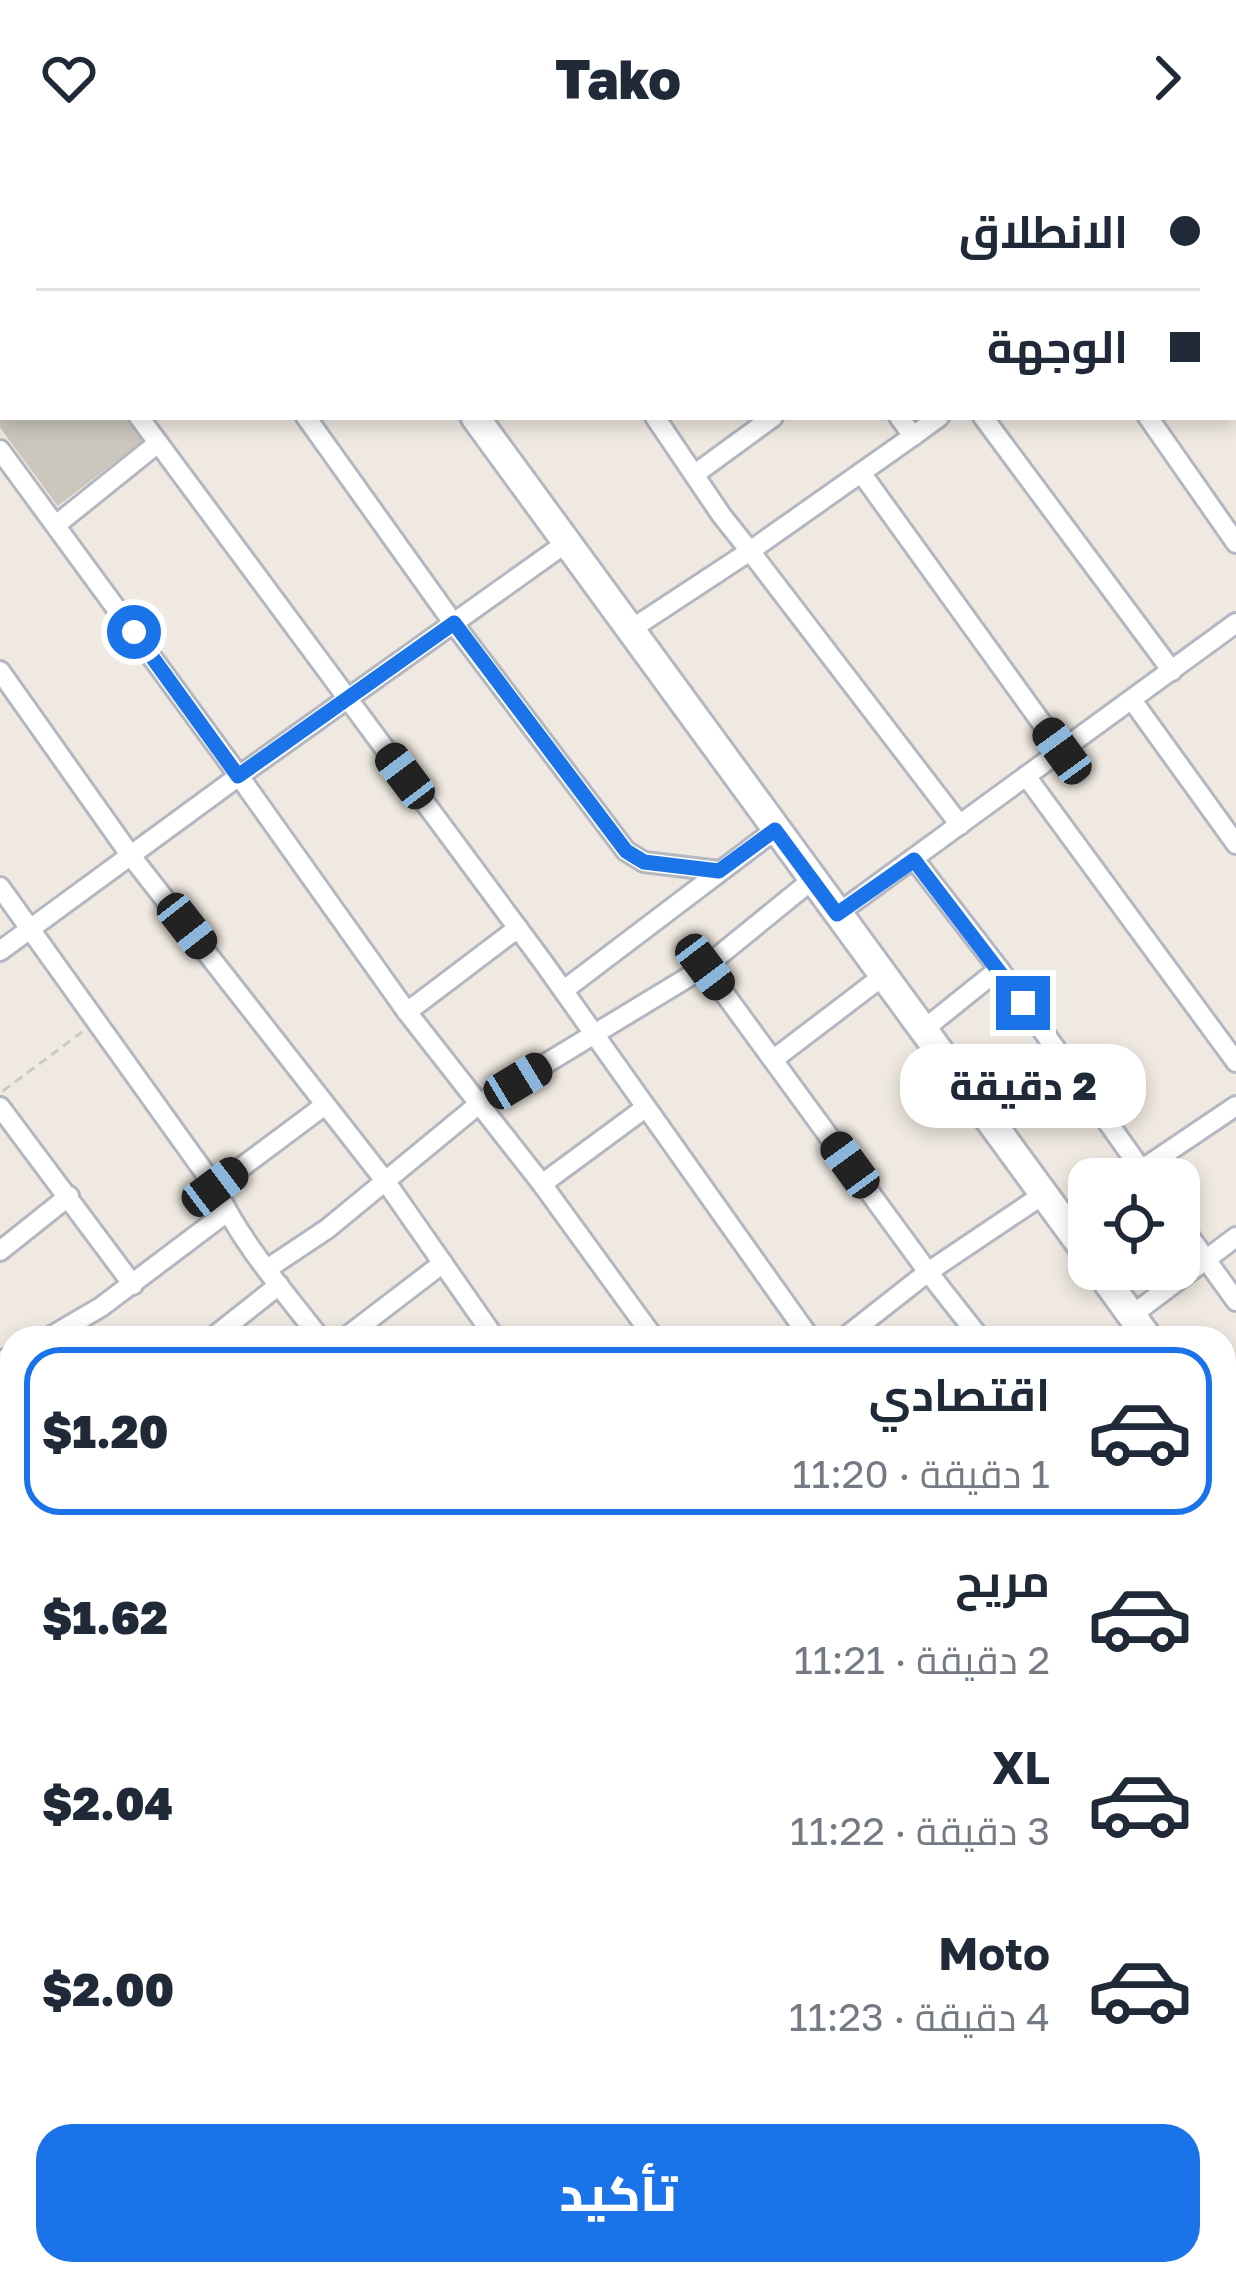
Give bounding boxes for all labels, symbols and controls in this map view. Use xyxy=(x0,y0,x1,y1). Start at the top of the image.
icon: heart xyxy=(36,45,102,111)
icon: forward xyxy=(1134,45,1200,111)
text: Tako xyxy=(555,46,681,111)
text: الانطلاق xyxy=(959,204,1128,258)
text: الوجهة xyxy=(987,319,1128,373)
route start xyxy=(107,605,161,659)
car xyxy=(1026,711,1098,791)
car xyxy=(369,736,441,816)
car xyxy=(151,887,223,965)
car xyxy=(669,927,741,1007)
route end xyxy=(996,976,1050,1030)
callout: 2 دقيقة xyxy=(900,1045,1146,1129)
car xyxy=(478,1047,558,1115)
text: 2 دقيقة xyxy=(949,1062,1097,1109)
car xyxy=(814,1125,886,1205)
car xyxy=(175,1151,255,1223)
map controls xyxy=(1068,1158,1200,1290)
button: locate xyxy=(1068,1158,1200,1290)
text: اقتصادي xyxy=(869,1367,1050,1421)
icon: car xyxy=(1086,1377,1194,1485)
text: $1.20 xyxy=(42,1404,168,1458)
text: 1 دقيقة · 11:20 xyxy=(792,1450,1050,1497)
text: مريح xyxy=(955,1553,1050,1607)
icon: car xyxy=(1086,1563,1194,1671)
text: $1.62 xyxy=(42,1590,168,1644)
text: 2 دقيقة · 11:21 xyxy=(794,1636,1050,1683)
text: XL xyxy=(992,1740,1050,1794)
icon: car xyxy=(1086,1749,1194,1857)
text: $2.04 xyxy=(42,1776,173,1830)
text: 3 دقيقة · 11:22 xyxy=(790,1807,1050,1854)
text: Moto xyxy=(938,1926,1050,1980)
icon: car xyxy=(1086,1935,1194,2043)
text: $2.00 xyxy=(42,1962,174,2016)
text: 4 دقيقة · 11:23 xyxy=(789,1993,1050,2040)
button: تأكيد xyxy=(36,2124,1200,2262)

